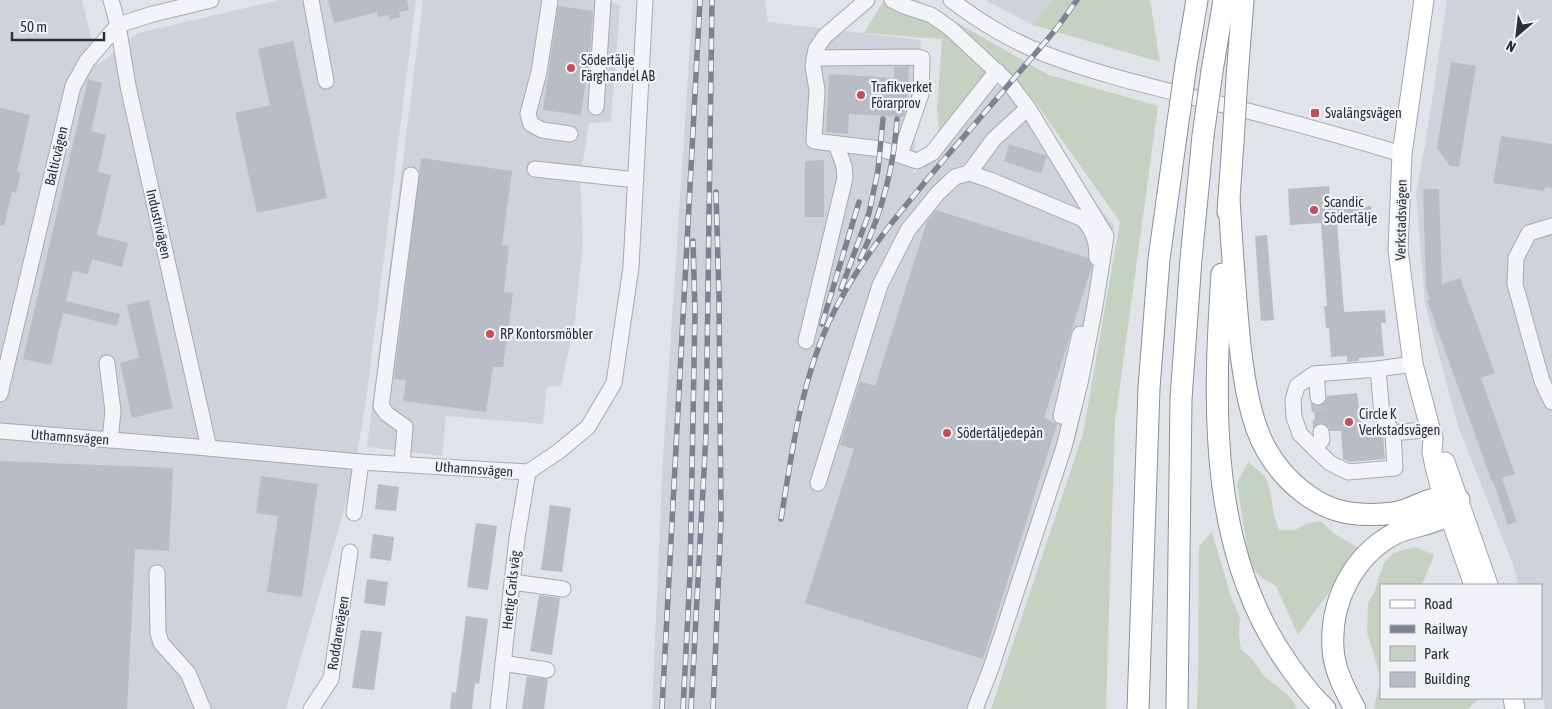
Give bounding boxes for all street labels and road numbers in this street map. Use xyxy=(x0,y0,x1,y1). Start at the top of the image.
street label: Balticvägen xyxy=(41,125,71,187)
street label: Verkstadsvägen xyxy=(1392,179,1410,261)
street label: Industrivägen xyxy=(143,188,175,260)
street label: Uthamnsvägen xyxy=(30,426,110,448)
street label: Uthamnsvägen xyxy=(434,458,514,480)
street label: Hertig Carls väg xyxy=(499,550,523,630)
street label: Roddarevägen xyxy=(324,595,352,671)

